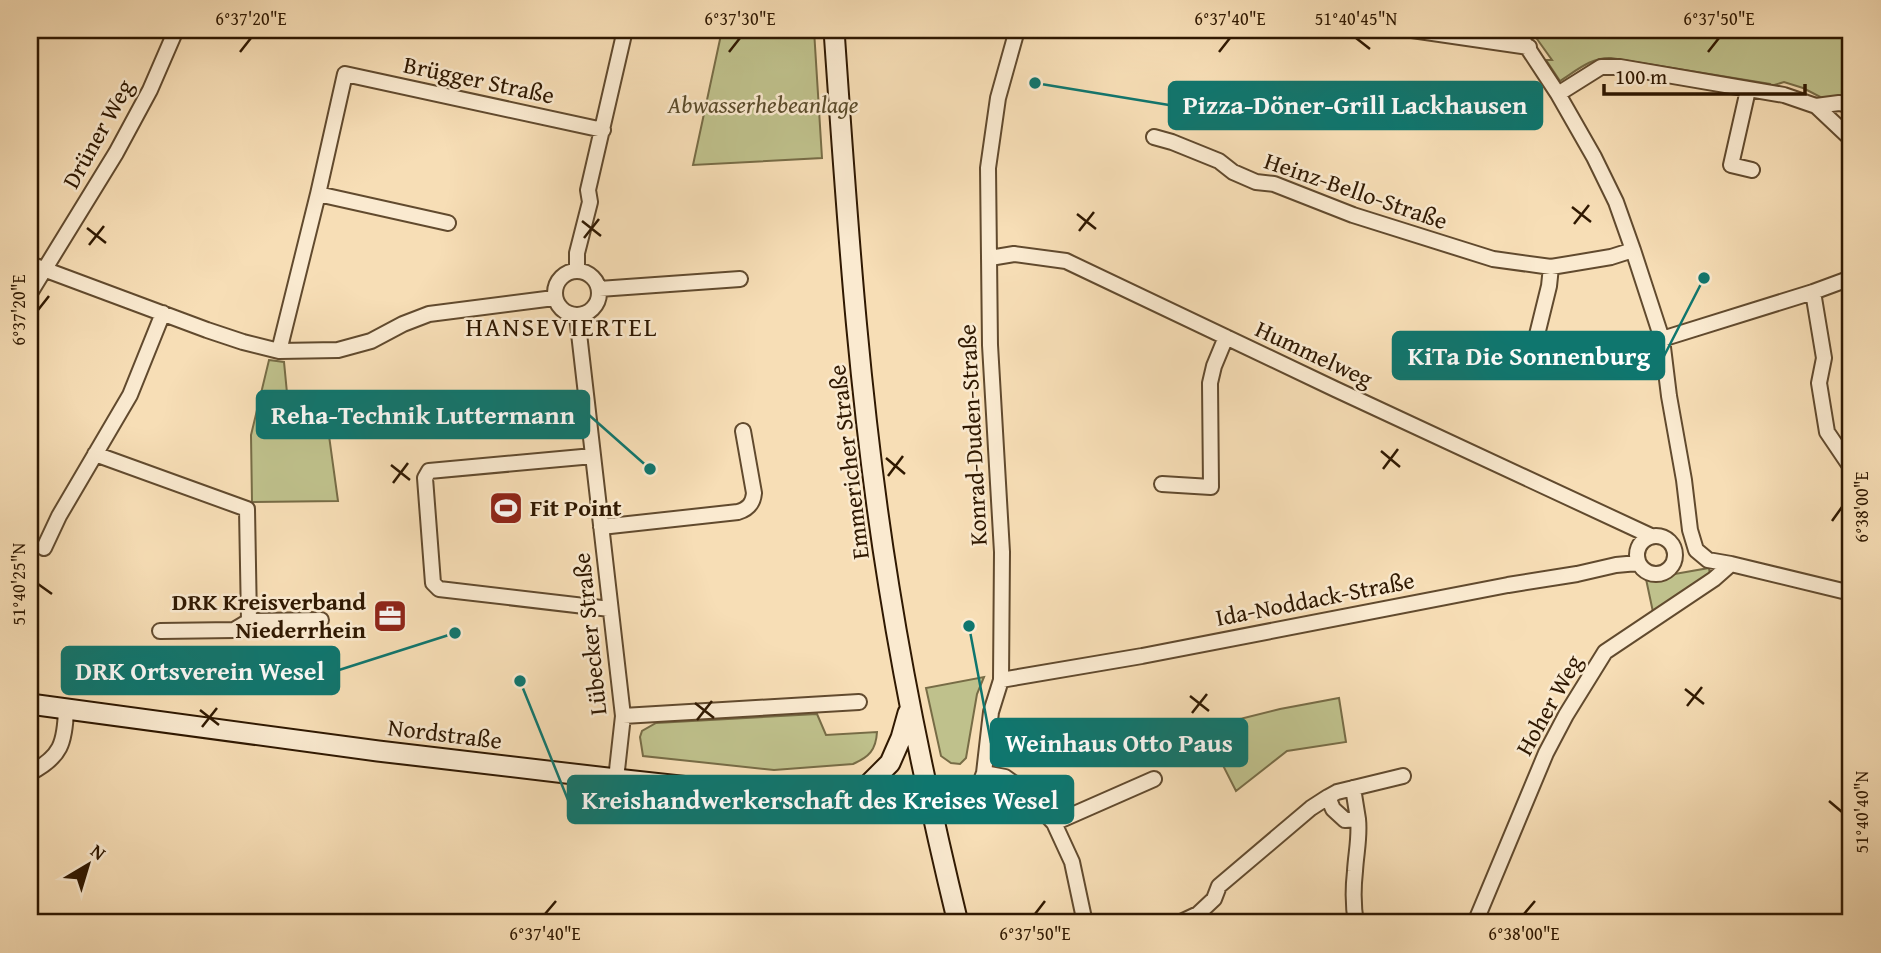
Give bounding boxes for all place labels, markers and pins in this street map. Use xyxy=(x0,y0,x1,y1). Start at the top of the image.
callout: Pizza-Döner-Grill Lackhausen xyxy=(1169,82,1542,129)
callout: KiTa Die Sonnenburg xyxy=(1393,332,1664,379)
callout: Reha-Technik Luttermann xyxy=(257,391,589,438)
sports icon: Fit Point xyxy=(487,489,525,527)
place label: Fit Point xyxy=(530,490,622,525)
place label: DRK Kreisverband Niederrhein xyxy=(172,584,366,647)
office icon: DRK Kreisverband Niederrhein xyxy=(371,597,409,635)
callout: DRK Ortsverein Wesel xyxy=(62,647,339,694)
callout: Weinhaus Otto Paus xyxy=(991,719,1247,766)
callout: Kreishandwerkerschaft des Kreises Wesel xyxy=(568,776,1073,823)

